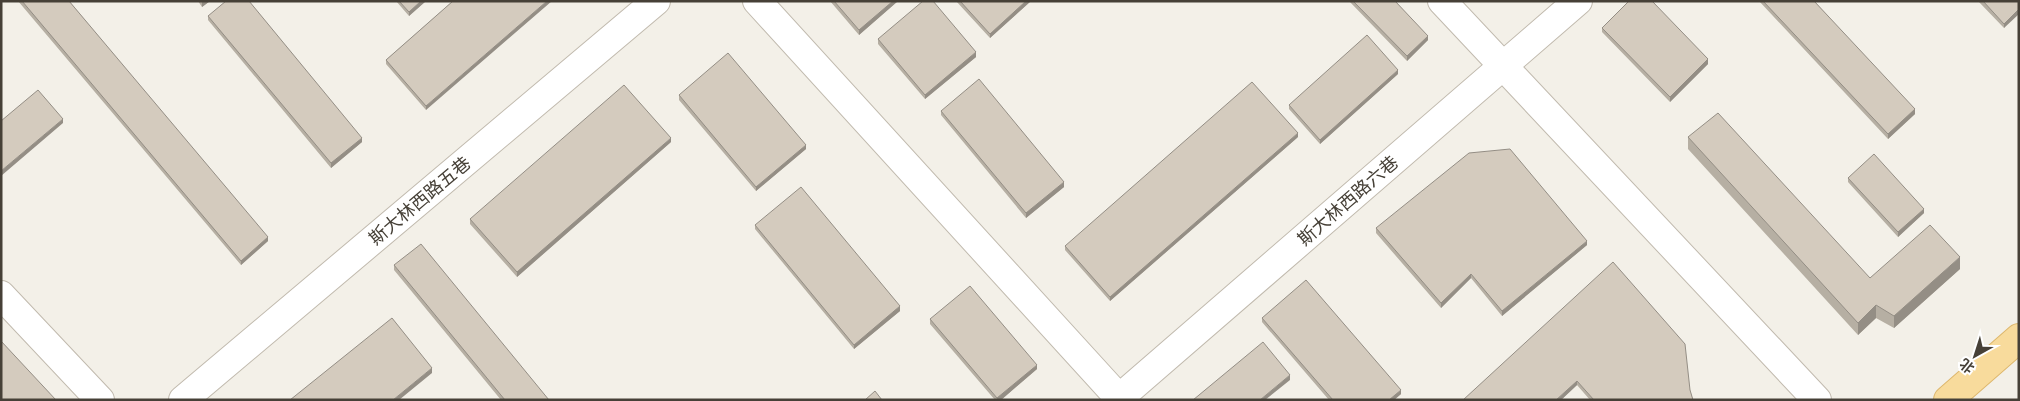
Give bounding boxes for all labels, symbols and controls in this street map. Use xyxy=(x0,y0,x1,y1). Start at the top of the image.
street label: 斯大林西路六巷 xyxy=(1293,151,1403,251)
street label: 斯大林西路五巷 xyxy=(365,152,475,250)
north arrow xyxy=(1950,331,2000,381)
text: 北 xyxy=(1956,355,1978,377)

